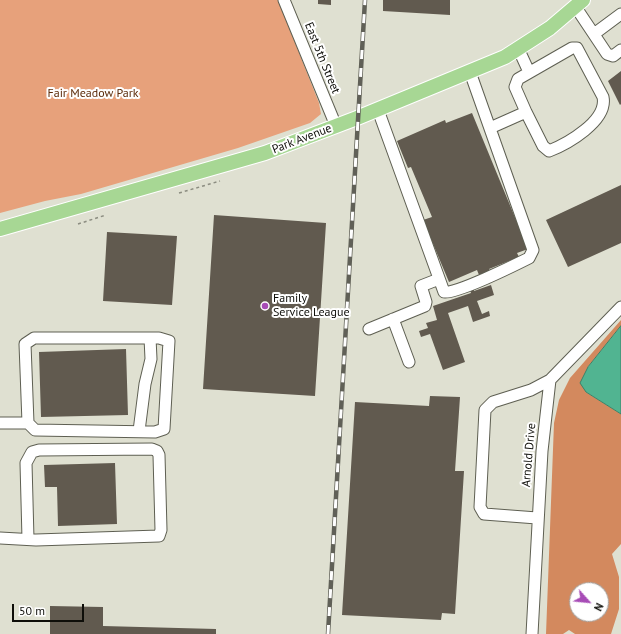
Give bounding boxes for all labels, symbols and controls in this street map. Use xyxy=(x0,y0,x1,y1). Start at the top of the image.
street label: East 5th Street xyxy=(301,20,343,96)
park label: Fair Meadow Park xyxy=(47,87,139,101)
street label: Park Avenue xyxy=(270,121,334,157)
place label: Family Service League xyxy=(273,292,350,320)
marker: Family Service League xyxy=(260,301,270,311)
street label: Arnold Drive xyxy=(519,422,539,488)
north arrow xyxy=(569,582,609,622)
scale bar xyxy=(14,596,86,622)
text: N xyxy=(591,601,607,613)
text: 50 m xyxy=(19,603,45,618)

